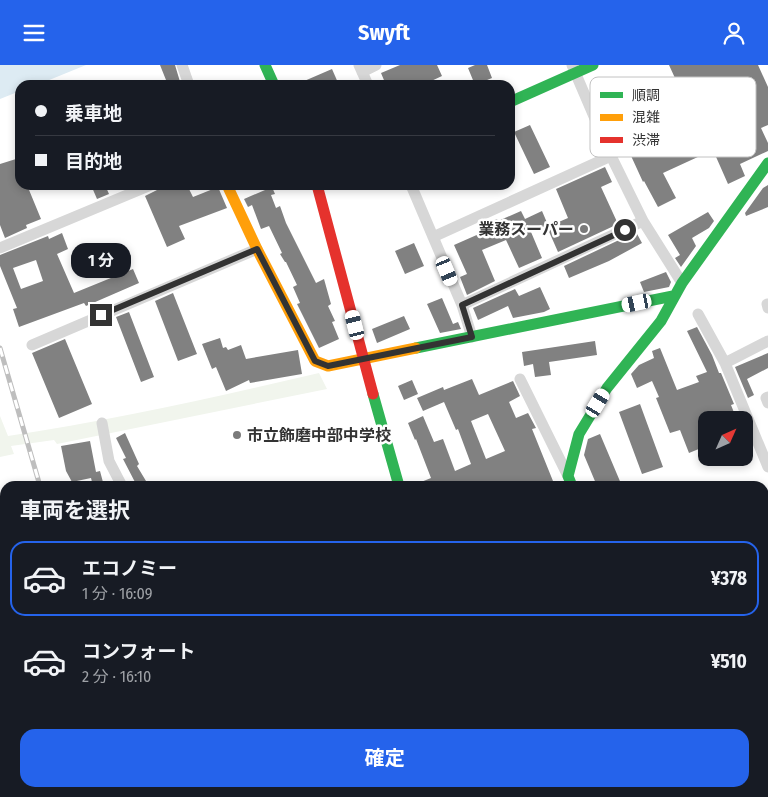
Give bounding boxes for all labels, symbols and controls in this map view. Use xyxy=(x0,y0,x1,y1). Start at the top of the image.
icon: menu xyxy=(20,19,48,47)
text: Swyft xyxy=(358,19,410,46)
icon: person xyxy=(720,19,748,47)
legend xyxy=(590,77,756,157)
text: 順調 xyxy=(632,87,660,104)
text: 乗車地 xyxy=(65,102,122,125)
text: 混雑 xyxy=(632,109,660,126)
text: 渋滞 xyxy=(632,132,660,149)
text: 目的地 xyxy=(65,150,122,173)
route start xyxy=(614,219,636,241)
place label: 業務スーパー xyxy=(478,220,574,239)
marker: 業務スーパー xyxy=(578,223,590,235)
callout: 1 分 xyxy=(71,243,131,277)
text: 1 分 xyxy=(88,251,114,270)
car xyxy=(434,254,459,288)
car xyxy=(620,293,653,313)
route end xyxy=(90,304,112,326)
car xyxy=(344,309,365,341)
car xyxy=(583,386,612,420)
north arrow xyxy=(698,411,752,466)
map controls xyxy=(698,411,753,466)
place label: 市立飾磨中部中学校 xyxy=(247,426,391,445)
marker: 市立飾磨中部中学校 xyxy=(231,429,243,441)
text: 車両を選択 xyxy=(20,497,130,524)
icon: car xyxy=(22,556,67,601)
text: エコノミー xyxy=(82,557,177,580)
text: ¥378 xyxy=(711,567,747,590)
text: 1 分 · 16:09 xyxy=(82,584,152,603)
icon: car xyxy=(22,639,67,684)
text: コンフォート xyxy=(82,640,195,663)
text: ¥510 xyxy=(711,650,747,673)
text: 2 分 · 16:10 xyxy=(82,667,151,686)
button: 確定 xyxy=(20,729,749,787)

